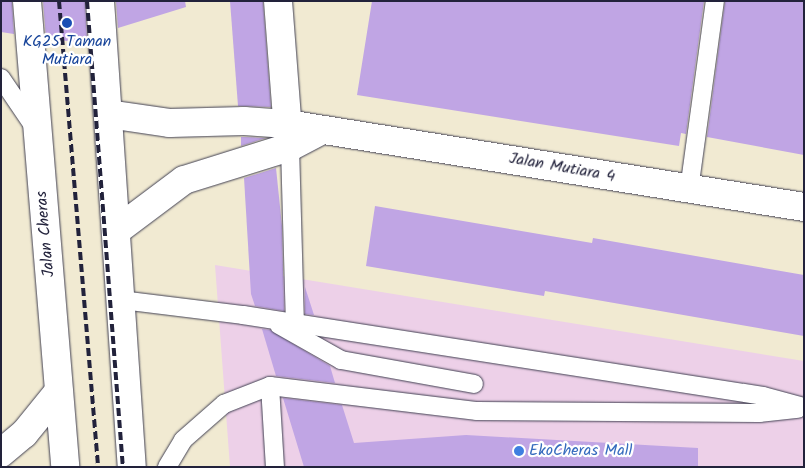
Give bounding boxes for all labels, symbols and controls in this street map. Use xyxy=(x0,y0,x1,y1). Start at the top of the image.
marker: KG25 Taman Mutiara xyxy=(60,16,74,30)
place label: KG25 Taman Mutiara xyxy=(23,32,111,70)
street label: Jalan Mutiara 4 xyxy=(508,149,616,187)
street label: Jalan Cheras xyxy=(33,190,59,278)
place label: EkoCheras Mall xyxy=(529,441,632,461)
marker: EkoCheras Mall xyxy=(513,445,525,457)

